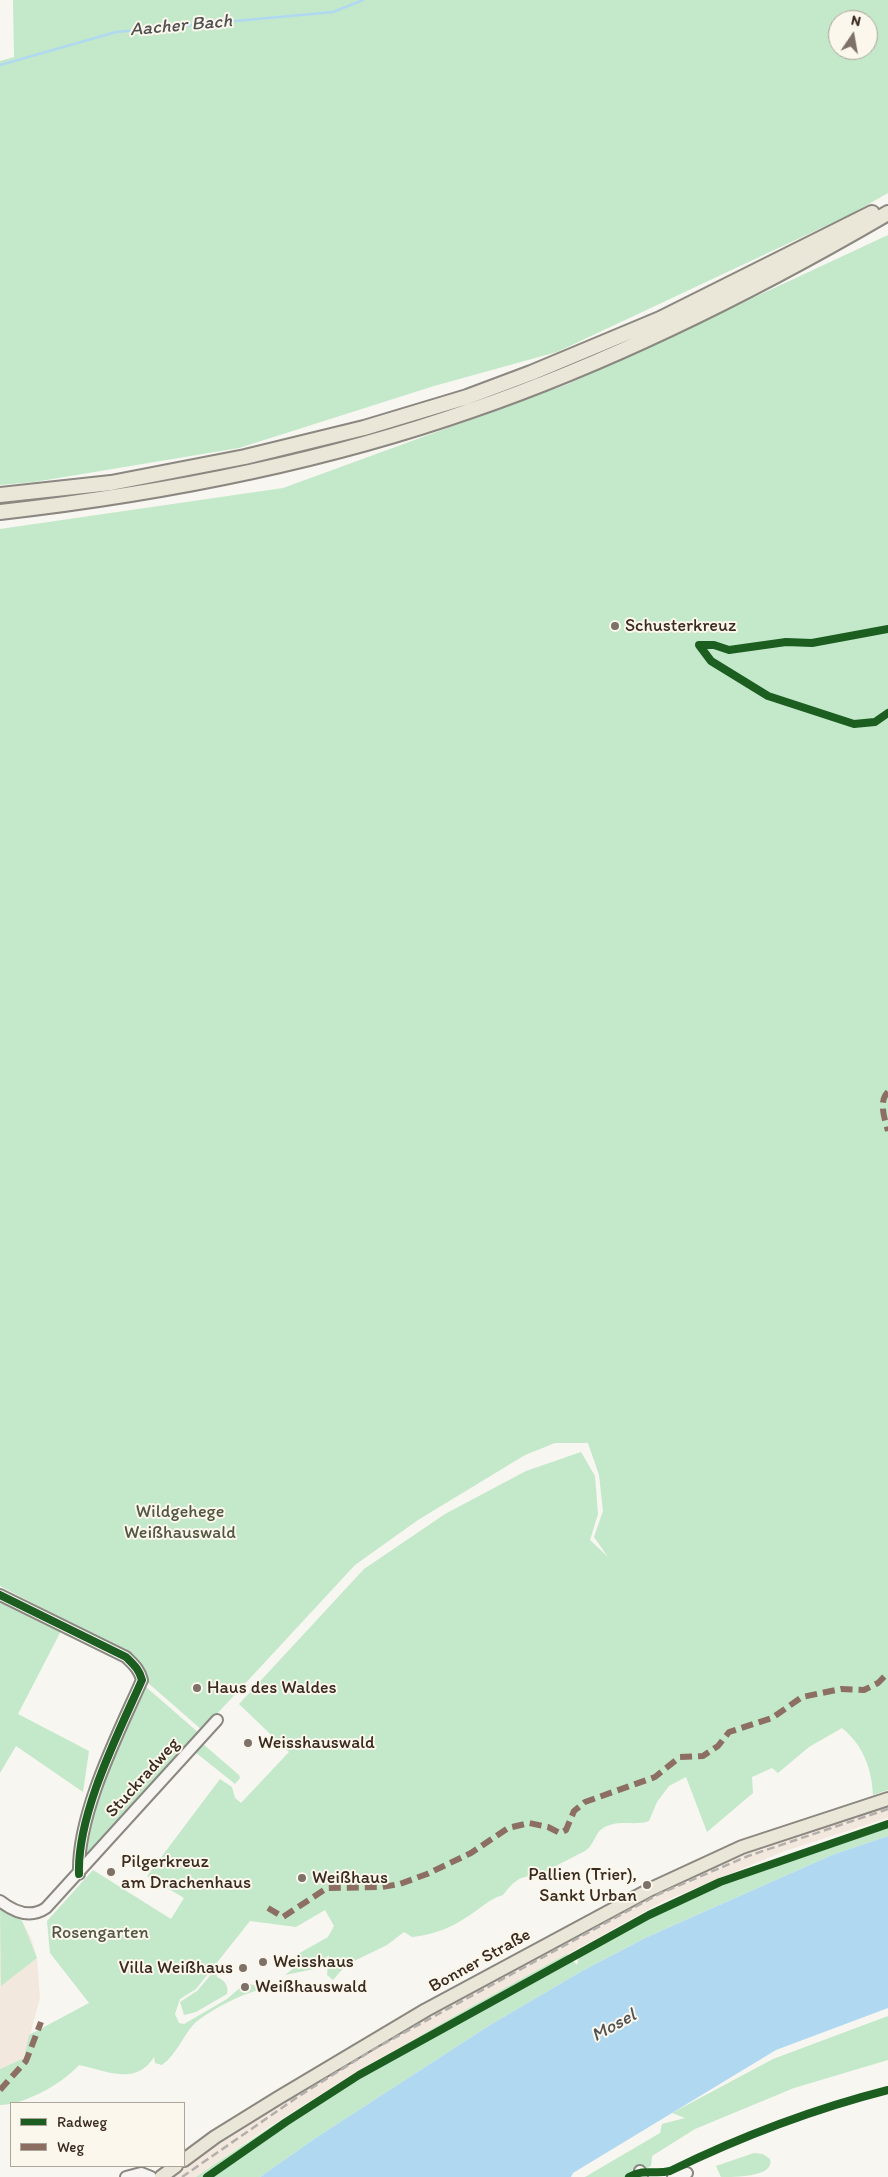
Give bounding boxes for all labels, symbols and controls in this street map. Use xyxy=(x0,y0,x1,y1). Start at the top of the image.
water label: Aacher Bach xyxy=(129,10,233,42)
north arrow xyxy=(828,10,878,60)
text: N xyxy=(850,12,862,30)
place label: Schusterkreuz xyxy=(625,615,736,637)
marker: Schusterkreuz xyxy=(609,620,621,632)
park label: Wildgehege Weißhauswald xyxy=(124,1501,236,1544)
place label: Haus des Waldes xyxy=(207,1677,337,1699)
marker: Haus des Waldes xyxy=(191,1682,203,1694)
place label: Weisshauswald xyxy=(258,1732,375,1754)
street label: Stuckradweg xyxy=(101,1734,185,1822)
marker: Weisshauswald xyxy=(242,1737,254,1749)
place label: Pilgerkreuz am Drachenhaus xyxy=(121,1851,251,1894)
place label: Pallien (Trier), Sankt Urban xyxy=(528,1864,637,1906)
marker: Pilgerkreuz am Drachenhaus xyxy=(105,1866,117,1878)
place label: Weißhaus xyxy=(312,1867,388,1889)
marker: Weißhaus xyxy=(296,1872,308,1884)
marker: Pallien (Trier), Sankt Urban xyxy=(641,1879,653,1891)
park label: Rosengarten xyxy=(51,1922,149,1944)
street label: Bonner Straße xyxy=(425,1924,535,1998)
place label: Weisshaus xyxy=(273,1951,354,1973)
marker: Weisshaus xyxy=(257,1956,269,1968)
place label: Villa Weißhaus xyxy=(119,1957,233,1979)
marker: Villa Weißhaus xyxy=(237,1962,249,1974)
place label: Weißhauswald xyxy=(255,1976,367,1998)
marker: Weißhauswald xyxy=(239,1981,251,1993)
water label: Mosel xyxy=(588,2005,640,2047)
legend xyxy=(10,2102,185,2167)
text: Radweg xyxy=(57,2113,107,2131)
text: Weg xyxy=(57,2138,84,2156)

